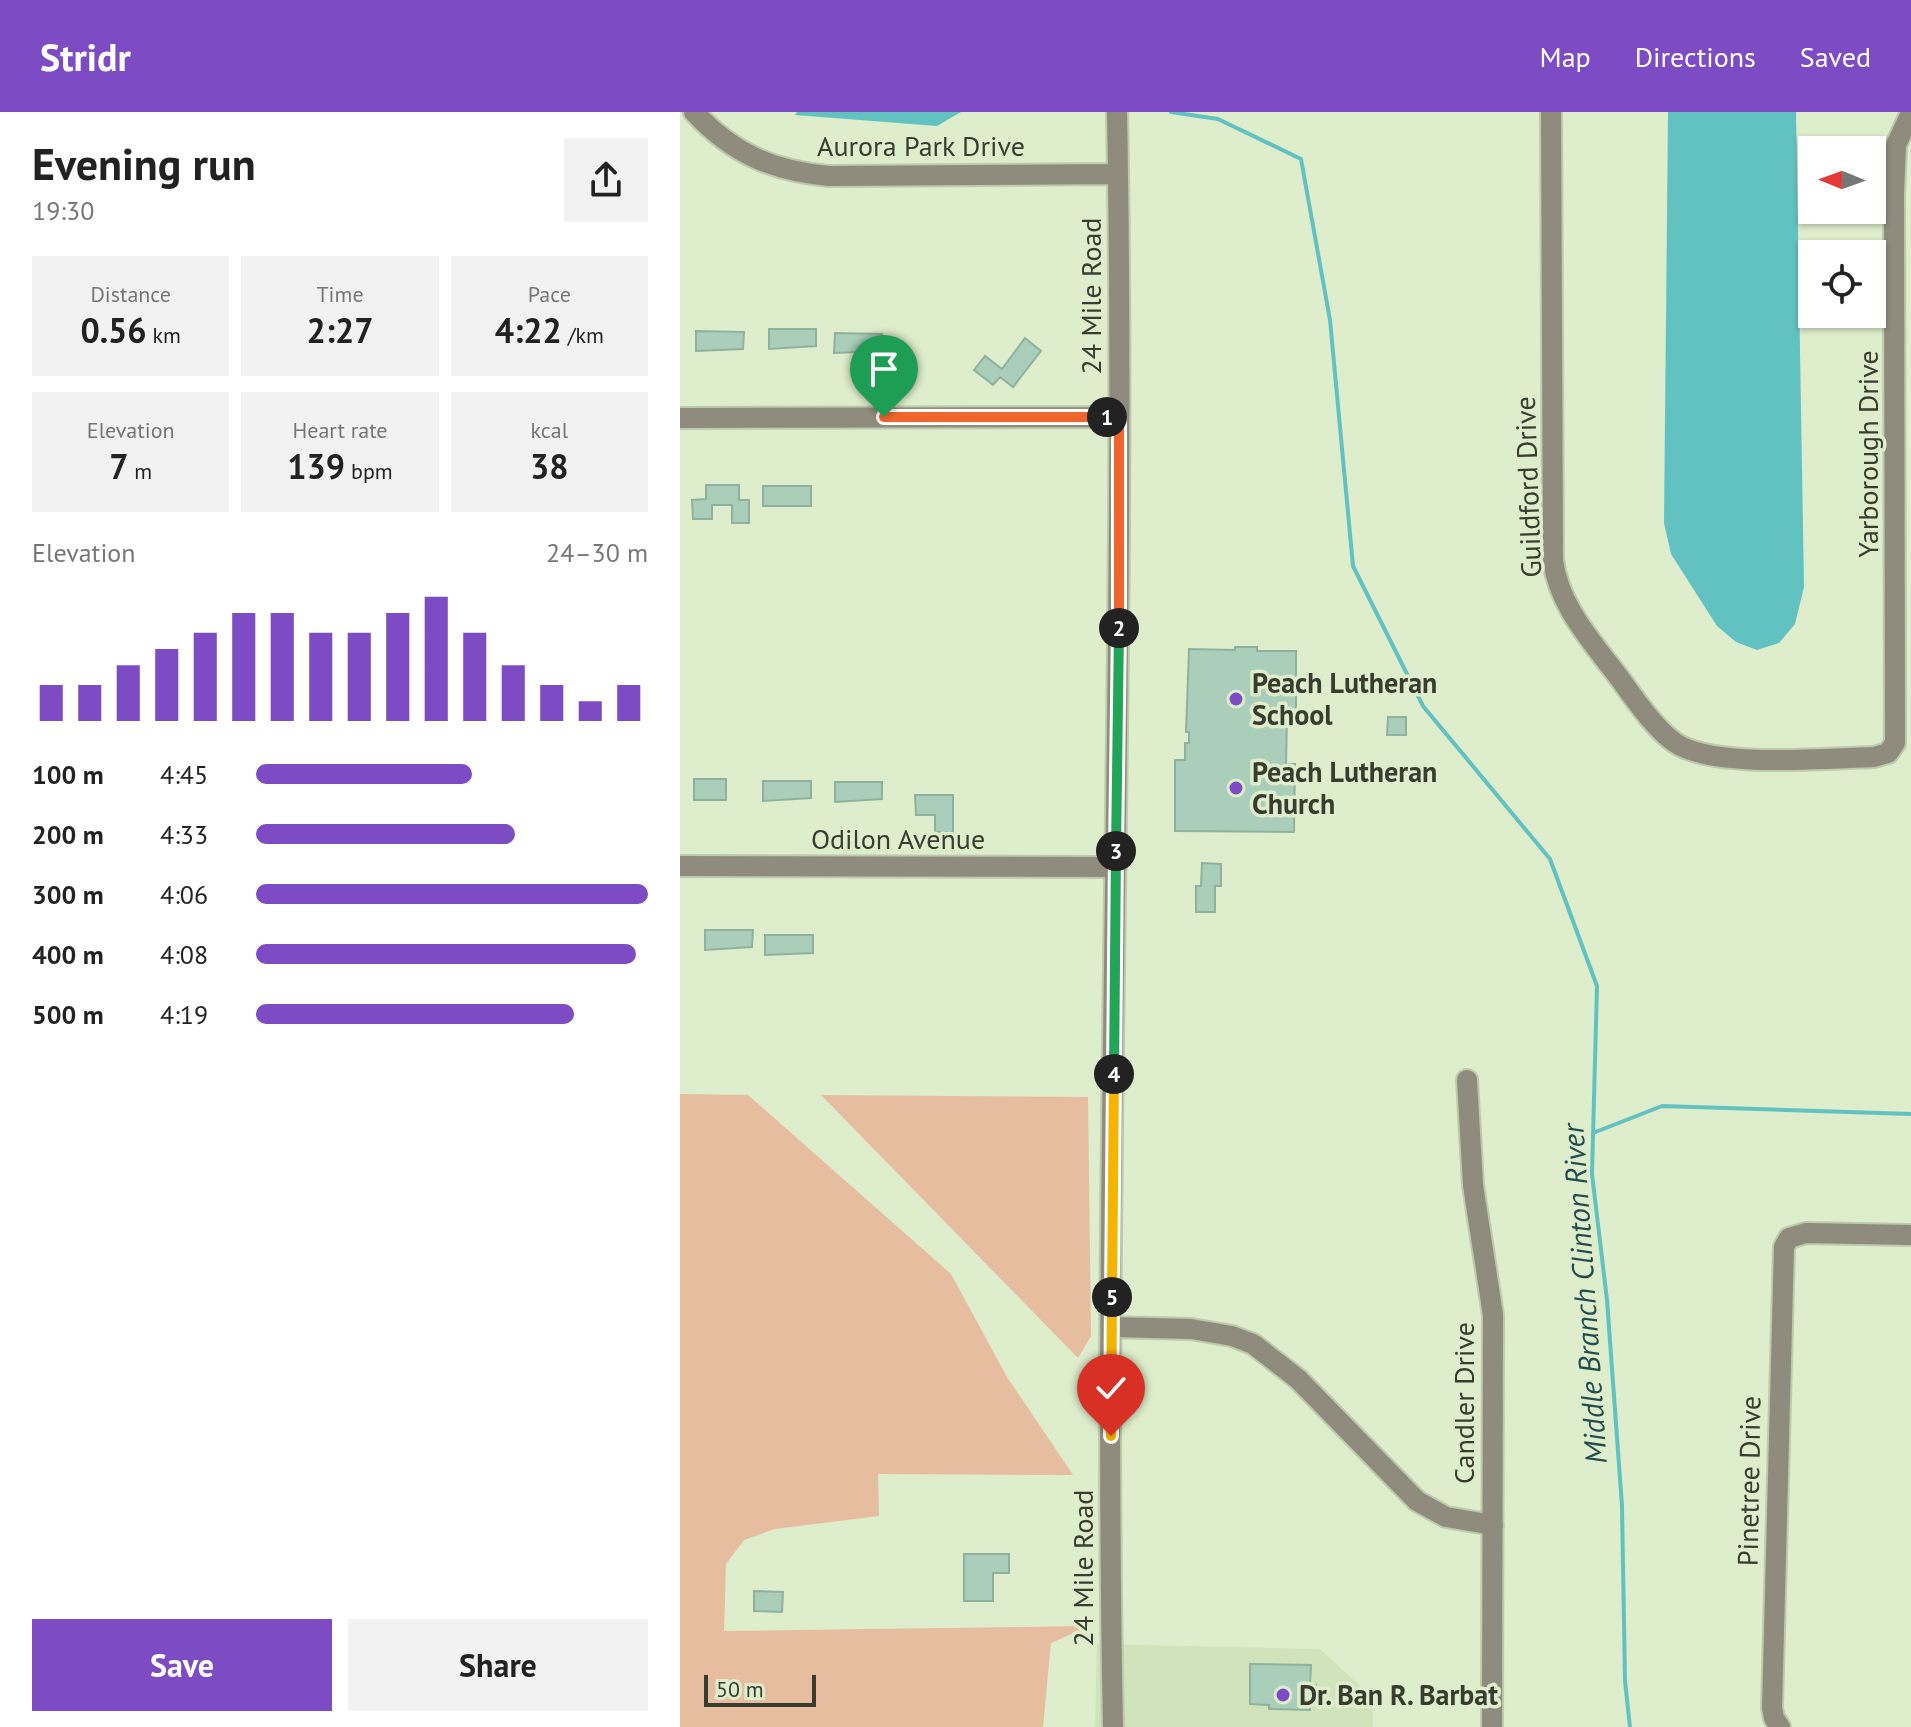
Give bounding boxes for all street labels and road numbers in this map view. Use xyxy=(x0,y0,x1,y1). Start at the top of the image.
street label: Aurora Park Drive xyxy=(817,127,1025,164)
street label: 24 Mile Road xyxy=(1072,218,1109,374)
street label: Yarborough Drive xyxy=(1849,350,1886,558)
street label: Guildford Drive xyxy=(1506,396,1549,578)
street label: Odilon Avenue xyxy=(811,820,985,857)
street label: Candler Drive xyxy=(1445,1322,1482,1484)
street label: Pinetree Drive xyxy=(1729,1396,1768,1566)
street label: 24 Mile Road xyxy=(1064,1490,1101,1646)

